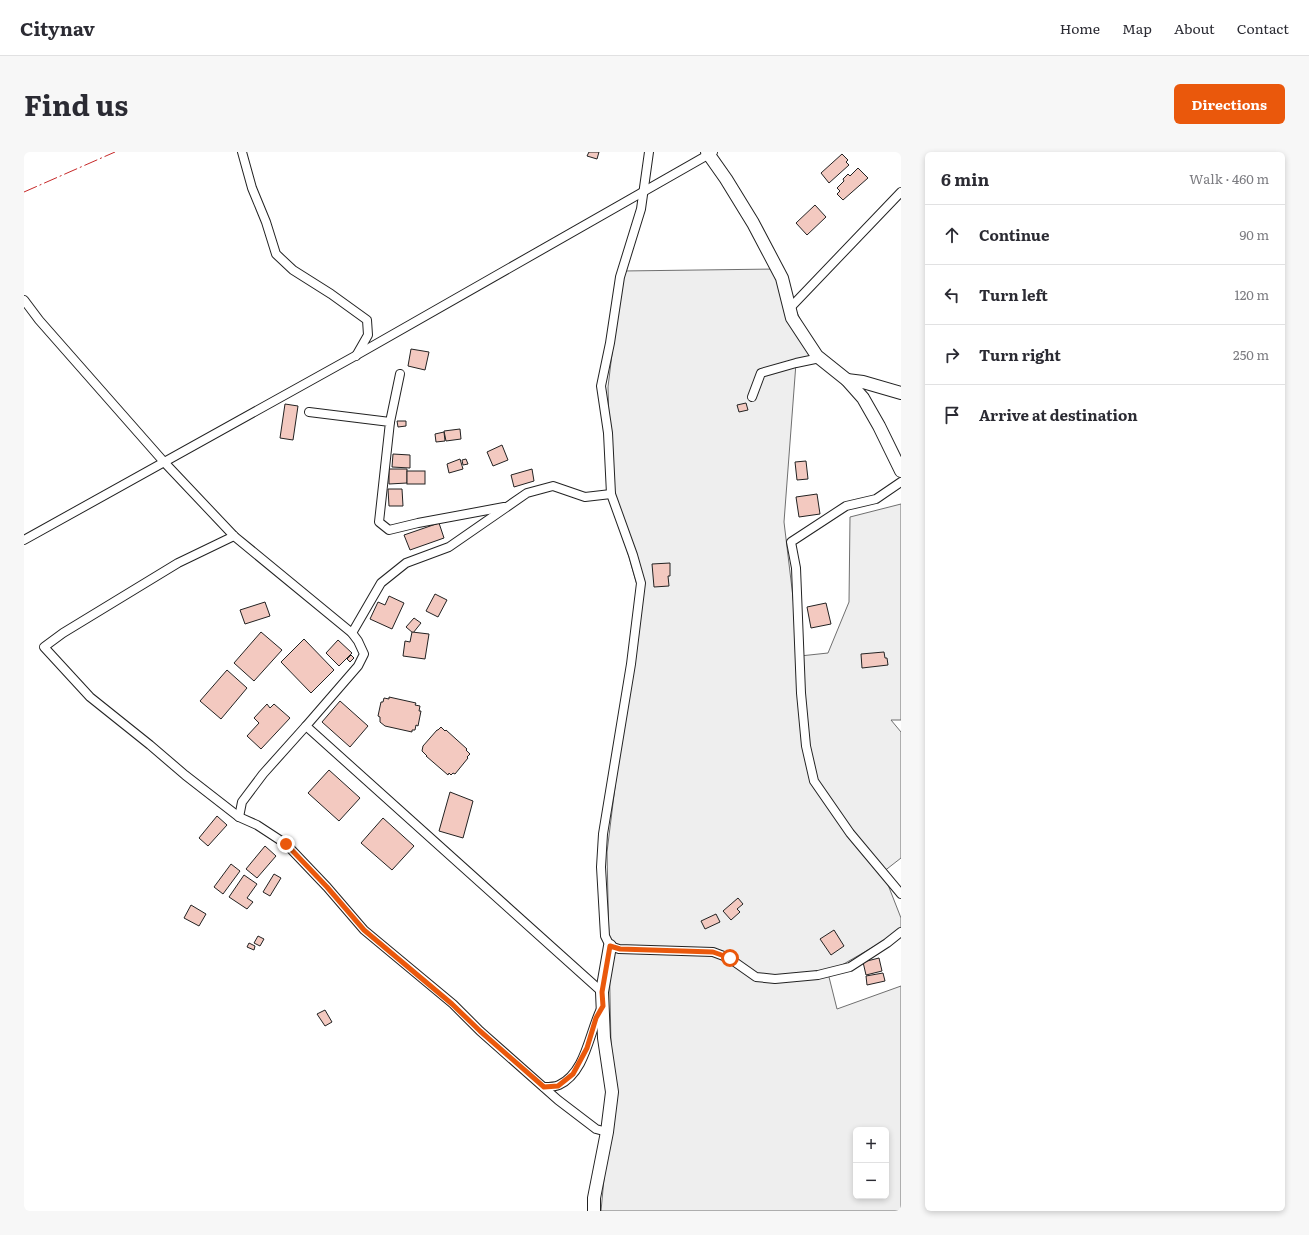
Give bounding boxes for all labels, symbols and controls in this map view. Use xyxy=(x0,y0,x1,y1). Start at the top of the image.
text: Citynav xyxy=(20,14,95,42)
text: Home xyxy=(1060,18,1100,38)
text: Map xyxy=(1122,18,1152,38)
text: About xyxy=(1174,18,1215,38)
text: Contact xyxy=(1237,18,1289,38)
text: Find us xyxy=(24,83,128,125)
button: Directions xyxy=(1174,84,1285,124)
text: 6 min xyxy=(941,166,989,191)
text: Walk · 460 m xyxy=(1189,169,1269,188)
text: Continue xyxy=(979,223,1049,246)
icon: ahead xyxy=(941,224,963,246)
text: 90 m xyxy=(1239,225,1269,244)
text: Turn left xyxy=(979,283,1048,306)
icon: left xyxy=(941,284,963,306)
text: 120 m xyxy=(1234,285,1269,304)
text: Turn right xyxy=(979,343,1061,366)
icon: right xyxy=(941,344,963,366)
text: 250 m xyxy=(1233,345,1269,364)
text: Arrive at destination xyxy=(979,403,1138,426)
icon: arrive xyxy=(941,404,963,426)
route end xyxy=(277,835,295,853)
route start xyxy=(721,949,739,967)
map controls xyxy=(853,1127,889,1199)
button: + xyxy=(853,1127,889,1163)
button: − xyxy=(853,1163,889,1199)

